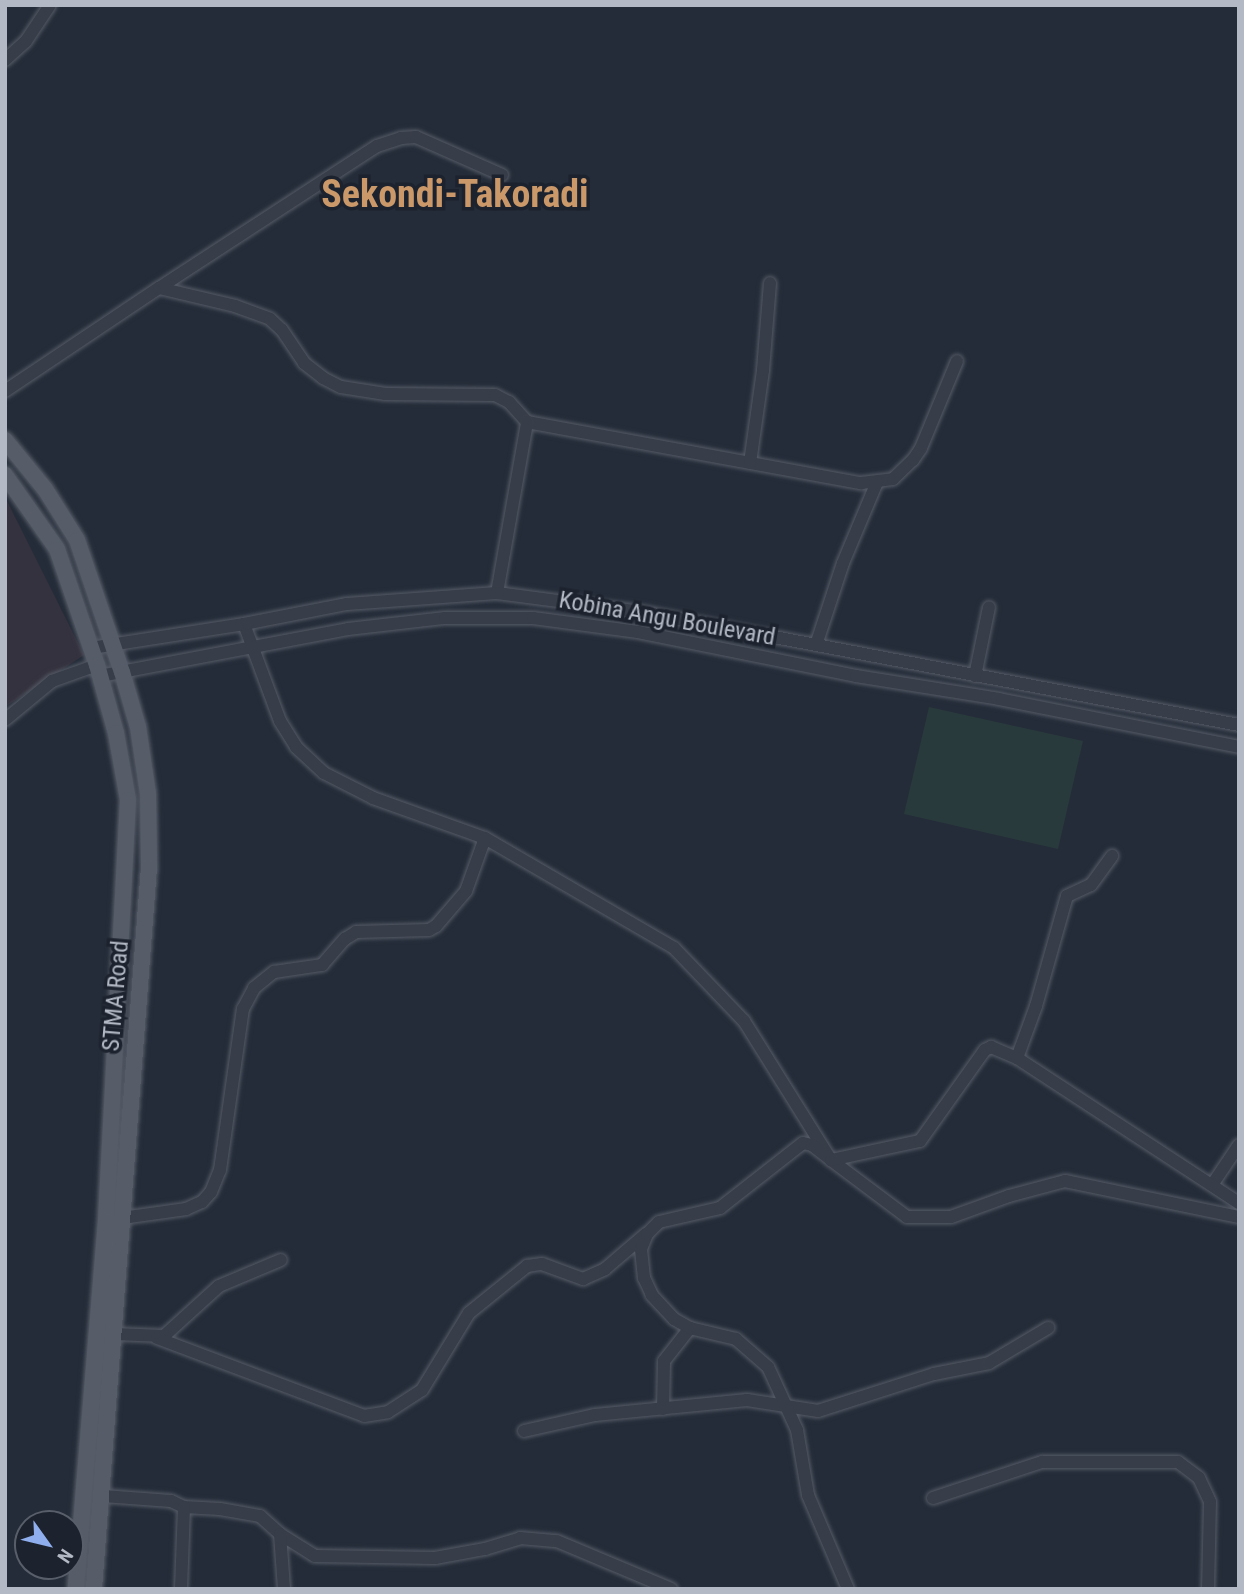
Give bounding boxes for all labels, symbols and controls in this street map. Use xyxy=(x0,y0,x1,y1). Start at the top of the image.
district label: Sekondi-Takoradi xyxy=(321,172,589,218)
street label: Kobina Angu Boulevard xyxy=(557,586,777,652)
street label: STMA Road xyxy=(97,940,135,1052)
north arrow xyxy=(14,1510,84,1580)
text: N xyxy=(52,1545,78,1567)

